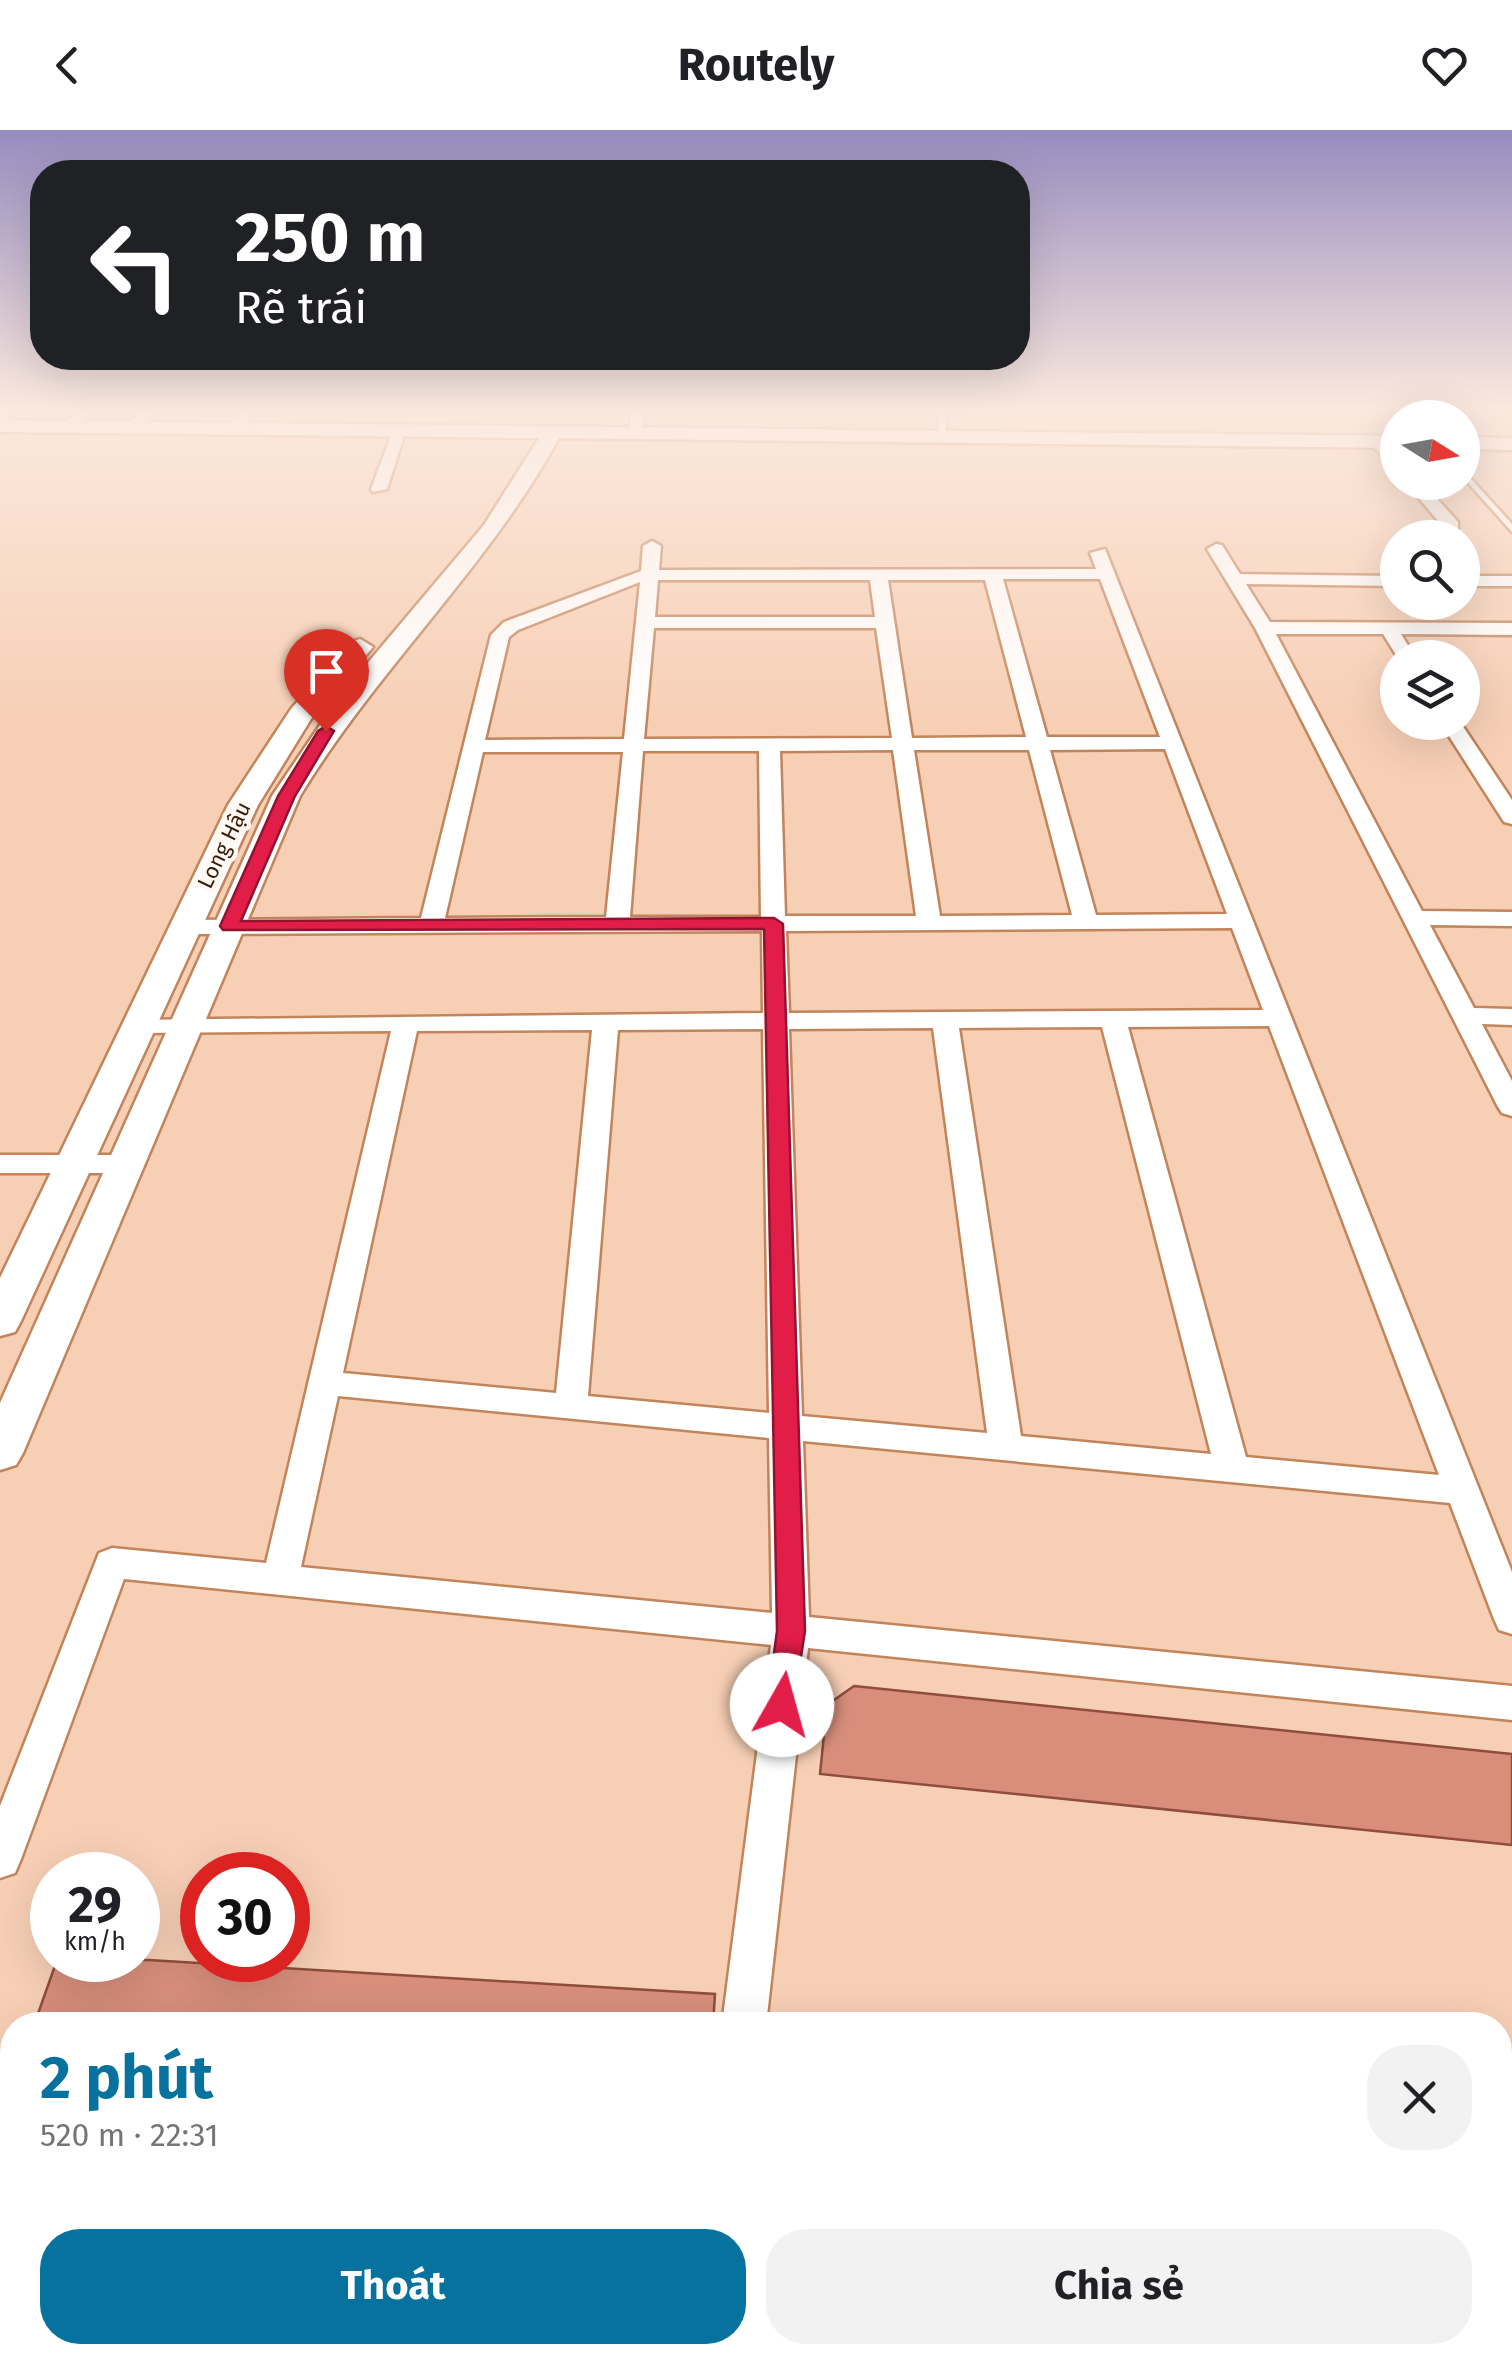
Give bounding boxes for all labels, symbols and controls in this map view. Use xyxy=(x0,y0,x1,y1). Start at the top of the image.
icon: back xyxy=(40,38,95,93)
text: Routely xyxy=(678,38,834,92)
icon: heart xyxy=(1417,38,1472,93)
text: 250 m xyxy=(235,196,425,280)
icon: left xyxy=(70,200,200,330)
text: Rẽ trái xyxy=(235,281,367,335)
north arrow xyxy=(1380,400,1480,500)
map controls xyxy=(1380,400,1480,740)
button: search xyxy=(1380,520,1480,620)
pin xyxy=(284,629,369,732)
button: layers xyxy=(1380,640,1480,740)
icon: arrive xyxy=(299,644,354,699)
street label: Long Hậu xyxy=(191,797,257,893)
position arrow xyxy=(730,1653,834,1757)
speed limit sign: 30 xyxy=(180,1852,310,1982)
text: 29 xyxy=(68,1875,122,1935)
text: km/h xyxy=(64,1927,126,1957)
text: 2 phút xyxy=(40,2042,213,2114)
button: close xyxy=(1367,2045,1472,2150)
text: 520 m · 22:31 xyxy=(40,2116,219,2154)
button: Thoát xyxy=(40,2229,746,2344)
button: Chia sẻ xyxy=(766,2229,1472,2344)

